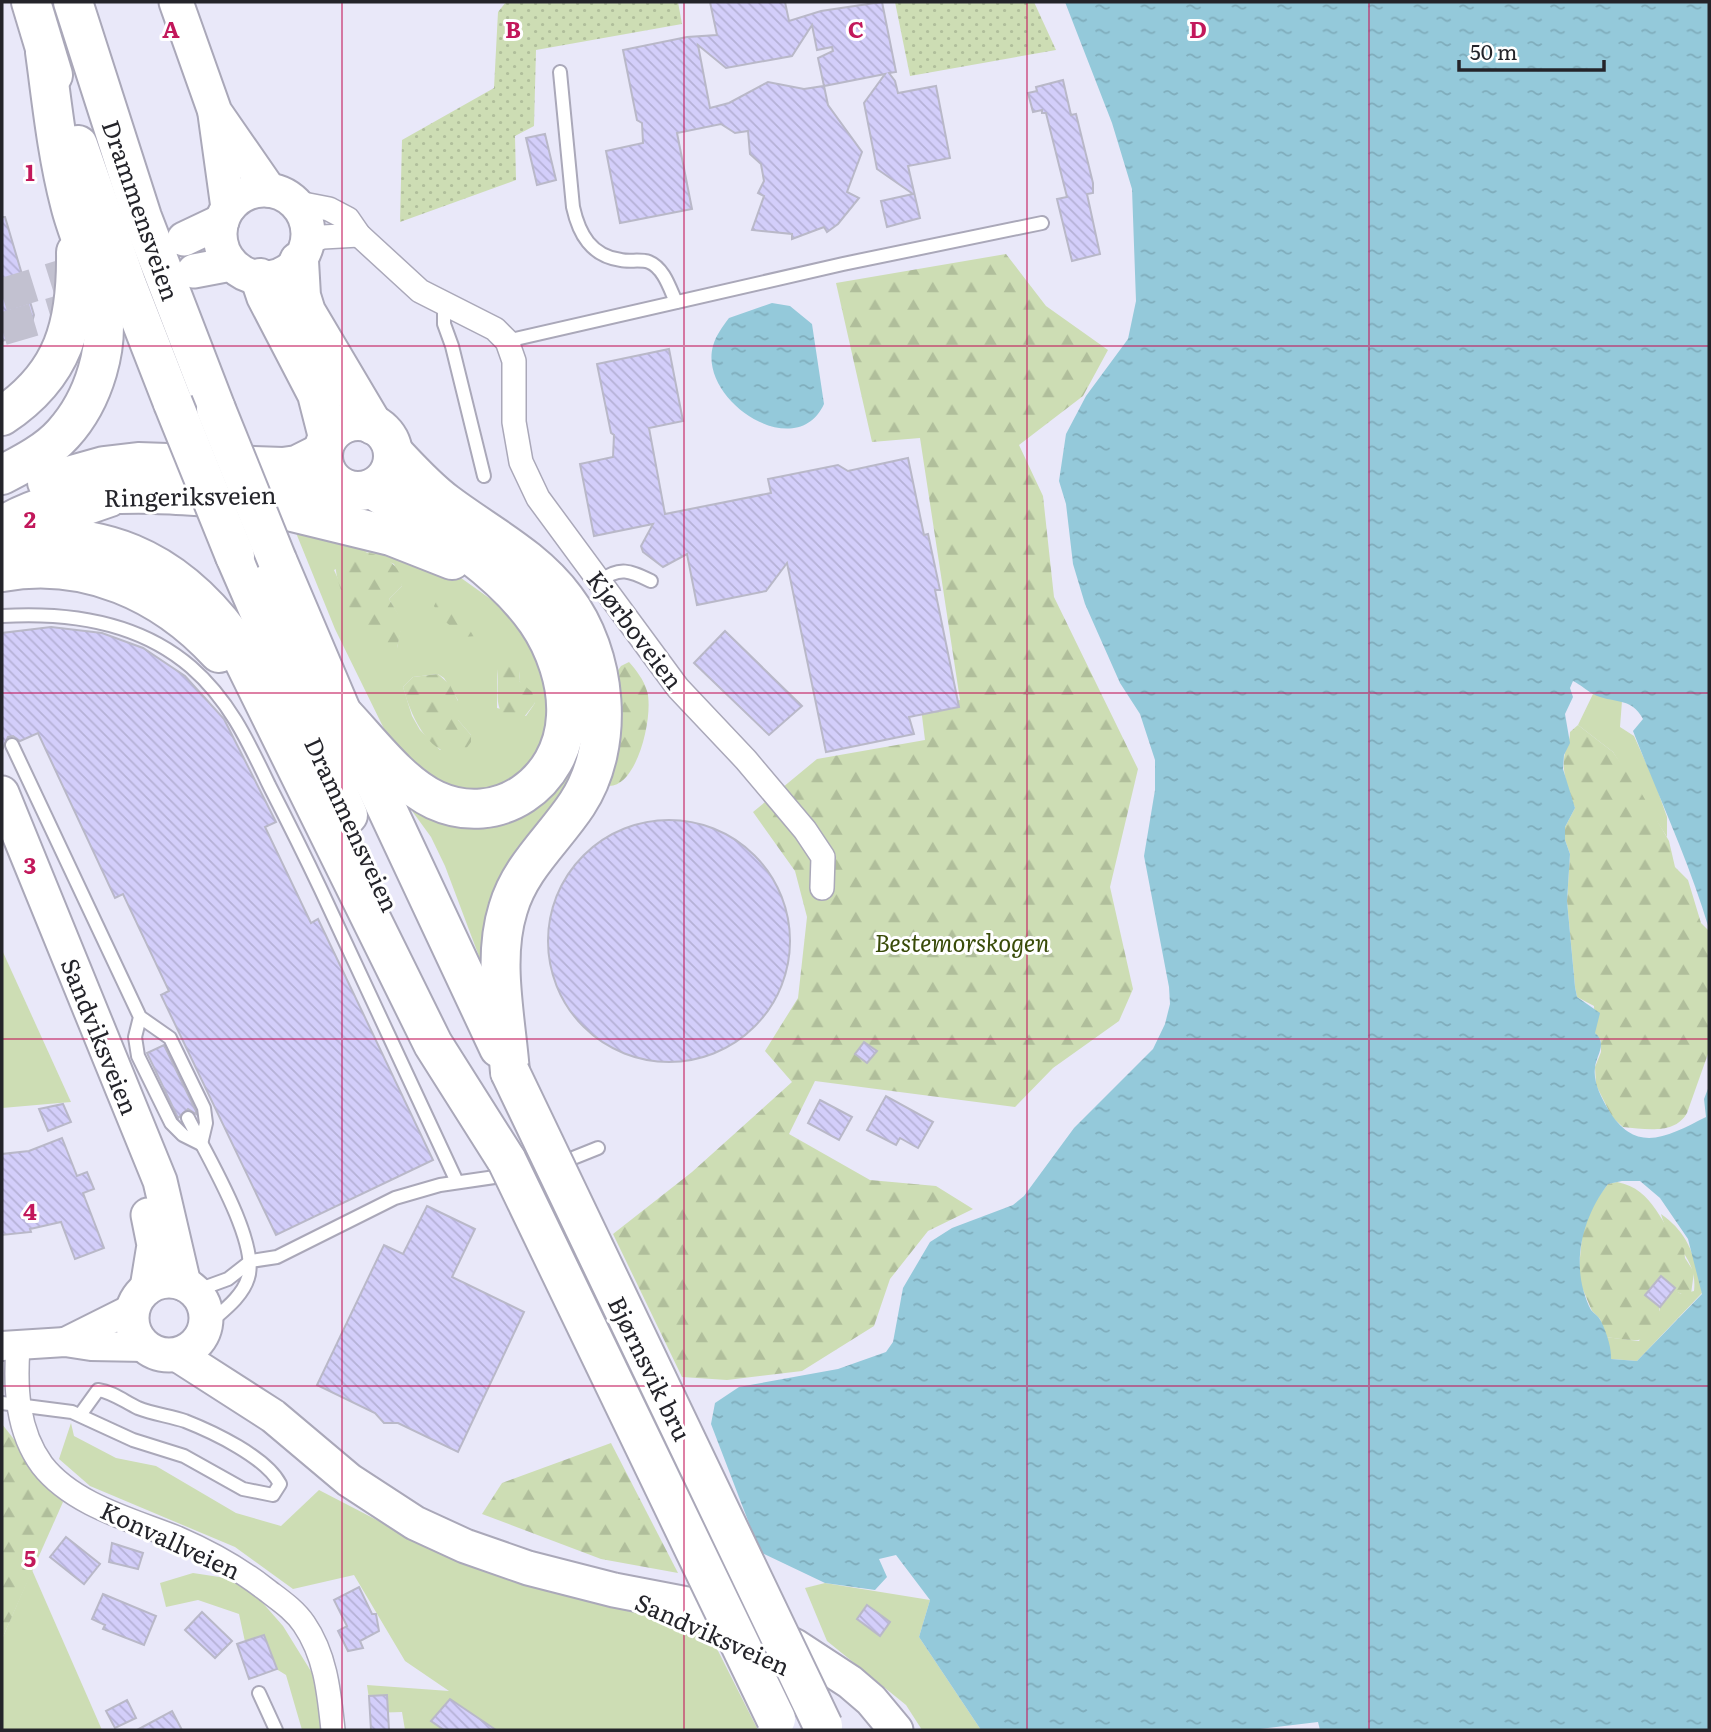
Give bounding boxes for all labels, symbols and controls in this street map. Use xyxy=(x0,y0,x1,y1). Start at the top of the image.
text: A xyxy=(162,11,180,45)
text: B xyxy=(505,11,521,45)
text: C xyxy=(848,11,864,45)
text: D xyxy=(1189,11,1207,45)
scale bar xyxy=(1459,28,1604,72)
text: 50 m xyxy=(1470,35,1517,66)
street label: Drammensveien xyxy=(95,115,189,305)
text: 1 xyxy=(25,154,35,188)
street label: Ringeriksveien xyxy=(103,476,277,514)
text: 2 xyxy=(24,501,36,535)
street label: Kjørboveien xyxy=(580,562,692,696)
street label: Drammensveien xyxy=(297,731,409,917)
text: 3 xyxy=(24,847,36,881)
park label: Bestemorskogen xyxy=(874,924,1050,959)
street label: Sandviksveien xyxy=(54,952,148,1120)
text: 4 xyxy=(23,1193,37,1227)
street label: Bjørnsvik bru xyxy=(601,1290,701,1446)
street label: Konvallveien xyxy=(95,1491,247,1587)
text: 5 xyxy=(24,1540,36,1574)
street label: Sandviksveien xyxy=(630,1583,796,1683)

